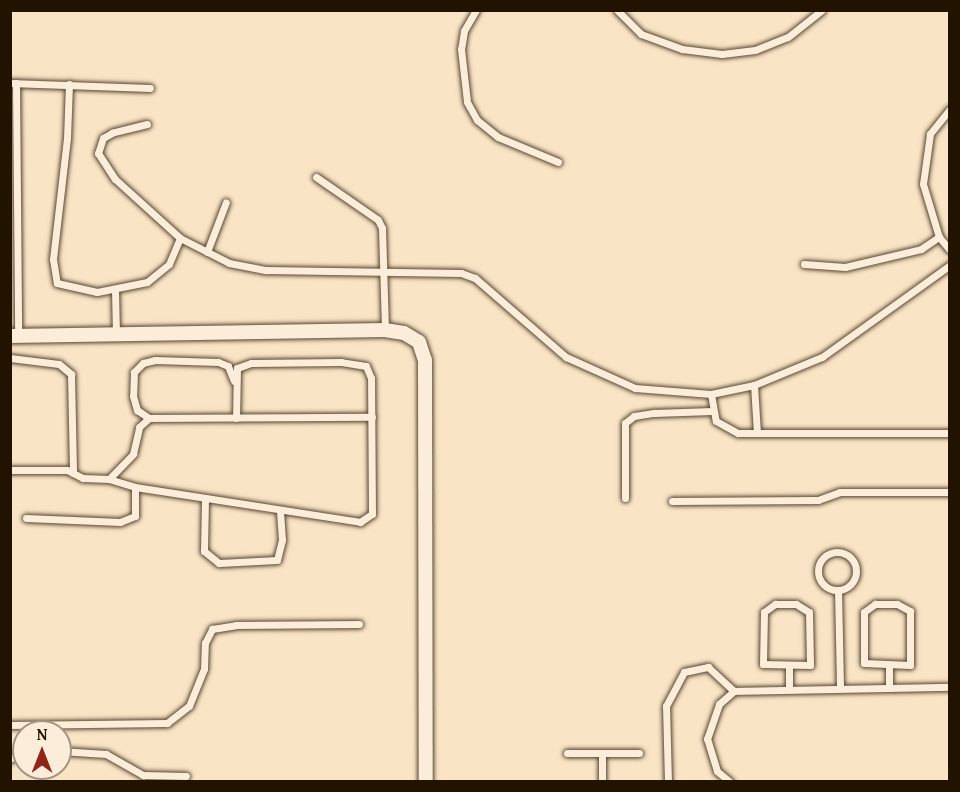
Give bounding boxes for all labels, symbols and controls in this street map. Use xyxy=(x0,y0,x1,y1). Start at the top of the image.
north arrow xyxy=(12,720,72,780)
text: N xyxy=(37,722,47,746)

